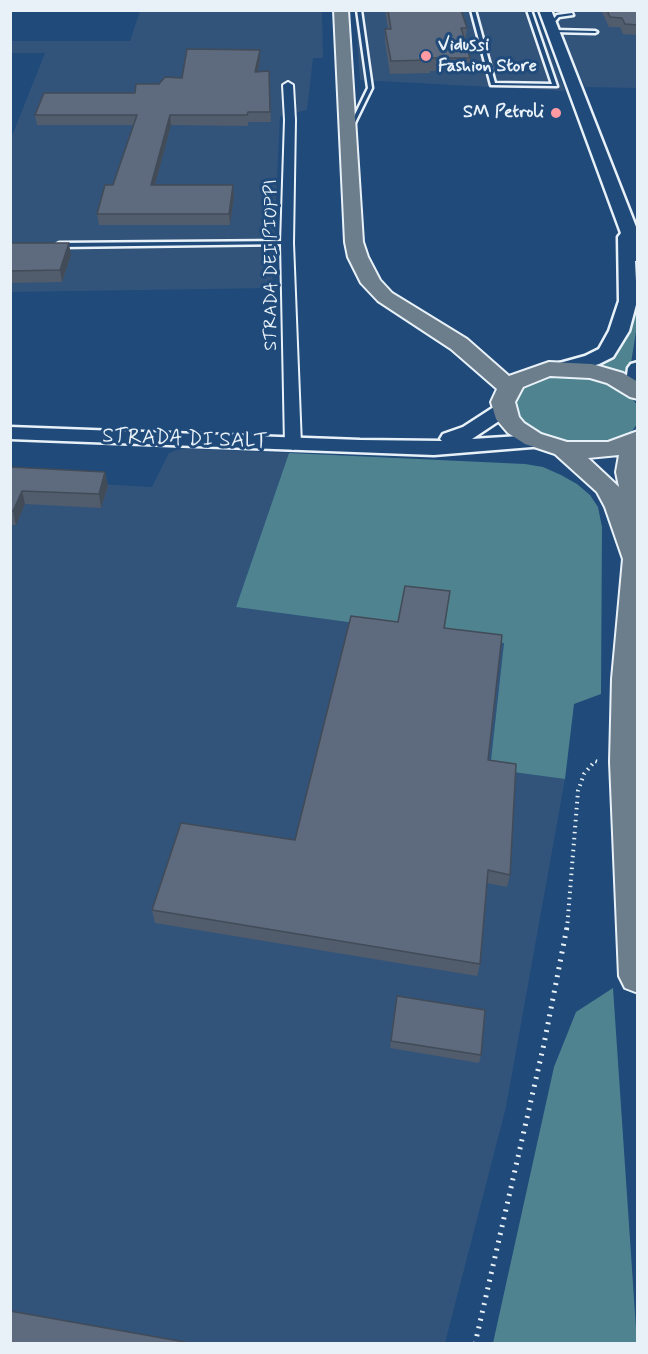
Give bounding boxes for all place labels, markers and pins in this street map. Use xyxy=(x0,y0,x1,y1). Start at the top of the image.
place label: Vidussi Fashion Store xyxy=(438,35,537,78)
marker: Vidussi Fashion Store xyxy=(419,49,433,63)
place label: SM Petroli xyxy=(463,102,544,124)
marker: SM Petroli xyxy=(549,106,563,120)

